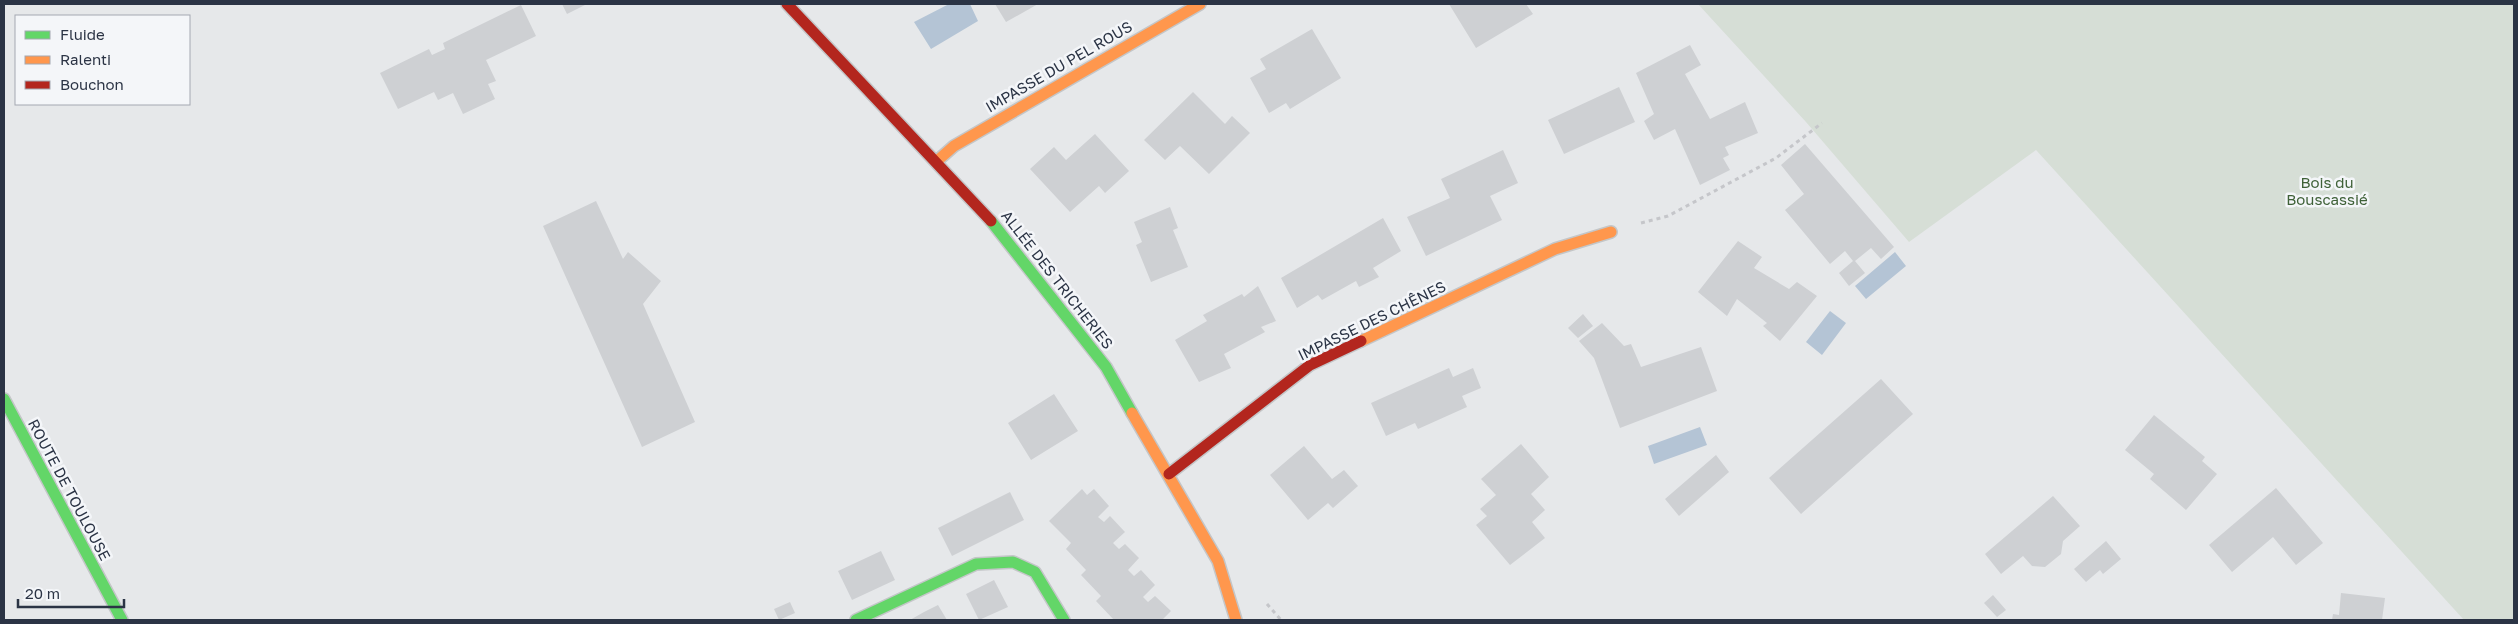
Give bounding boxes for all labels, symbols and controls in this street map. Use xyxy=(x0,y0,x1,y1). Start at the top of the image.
legend xyxy=(15,15,190,105)
street label: IMPASSE DU PEL ROUS xyxy=(982,17,1135,116)
text: Fluide xyxy=(60,25,105,43)
text: Ralenti xyxy=(60,50,111,68)
text: Bouchon xyxy=(60,75,124,93)
park label: Bois du Bouscassié xyxy=(2286,173,2368,208)
street label: ALLÉE DES TRICHERIES xyxy=(998,207,1117,352)
street label: IMPASSE DES CHÊNES xyxy=(1295,276,1448,364)
street label: ROUTE DE TOULOUSE xyxy=(25,416,115,563)
scale bar xyxy=(18,576,124,608)
text: 20 m xyxy=(25,584,60,602)

